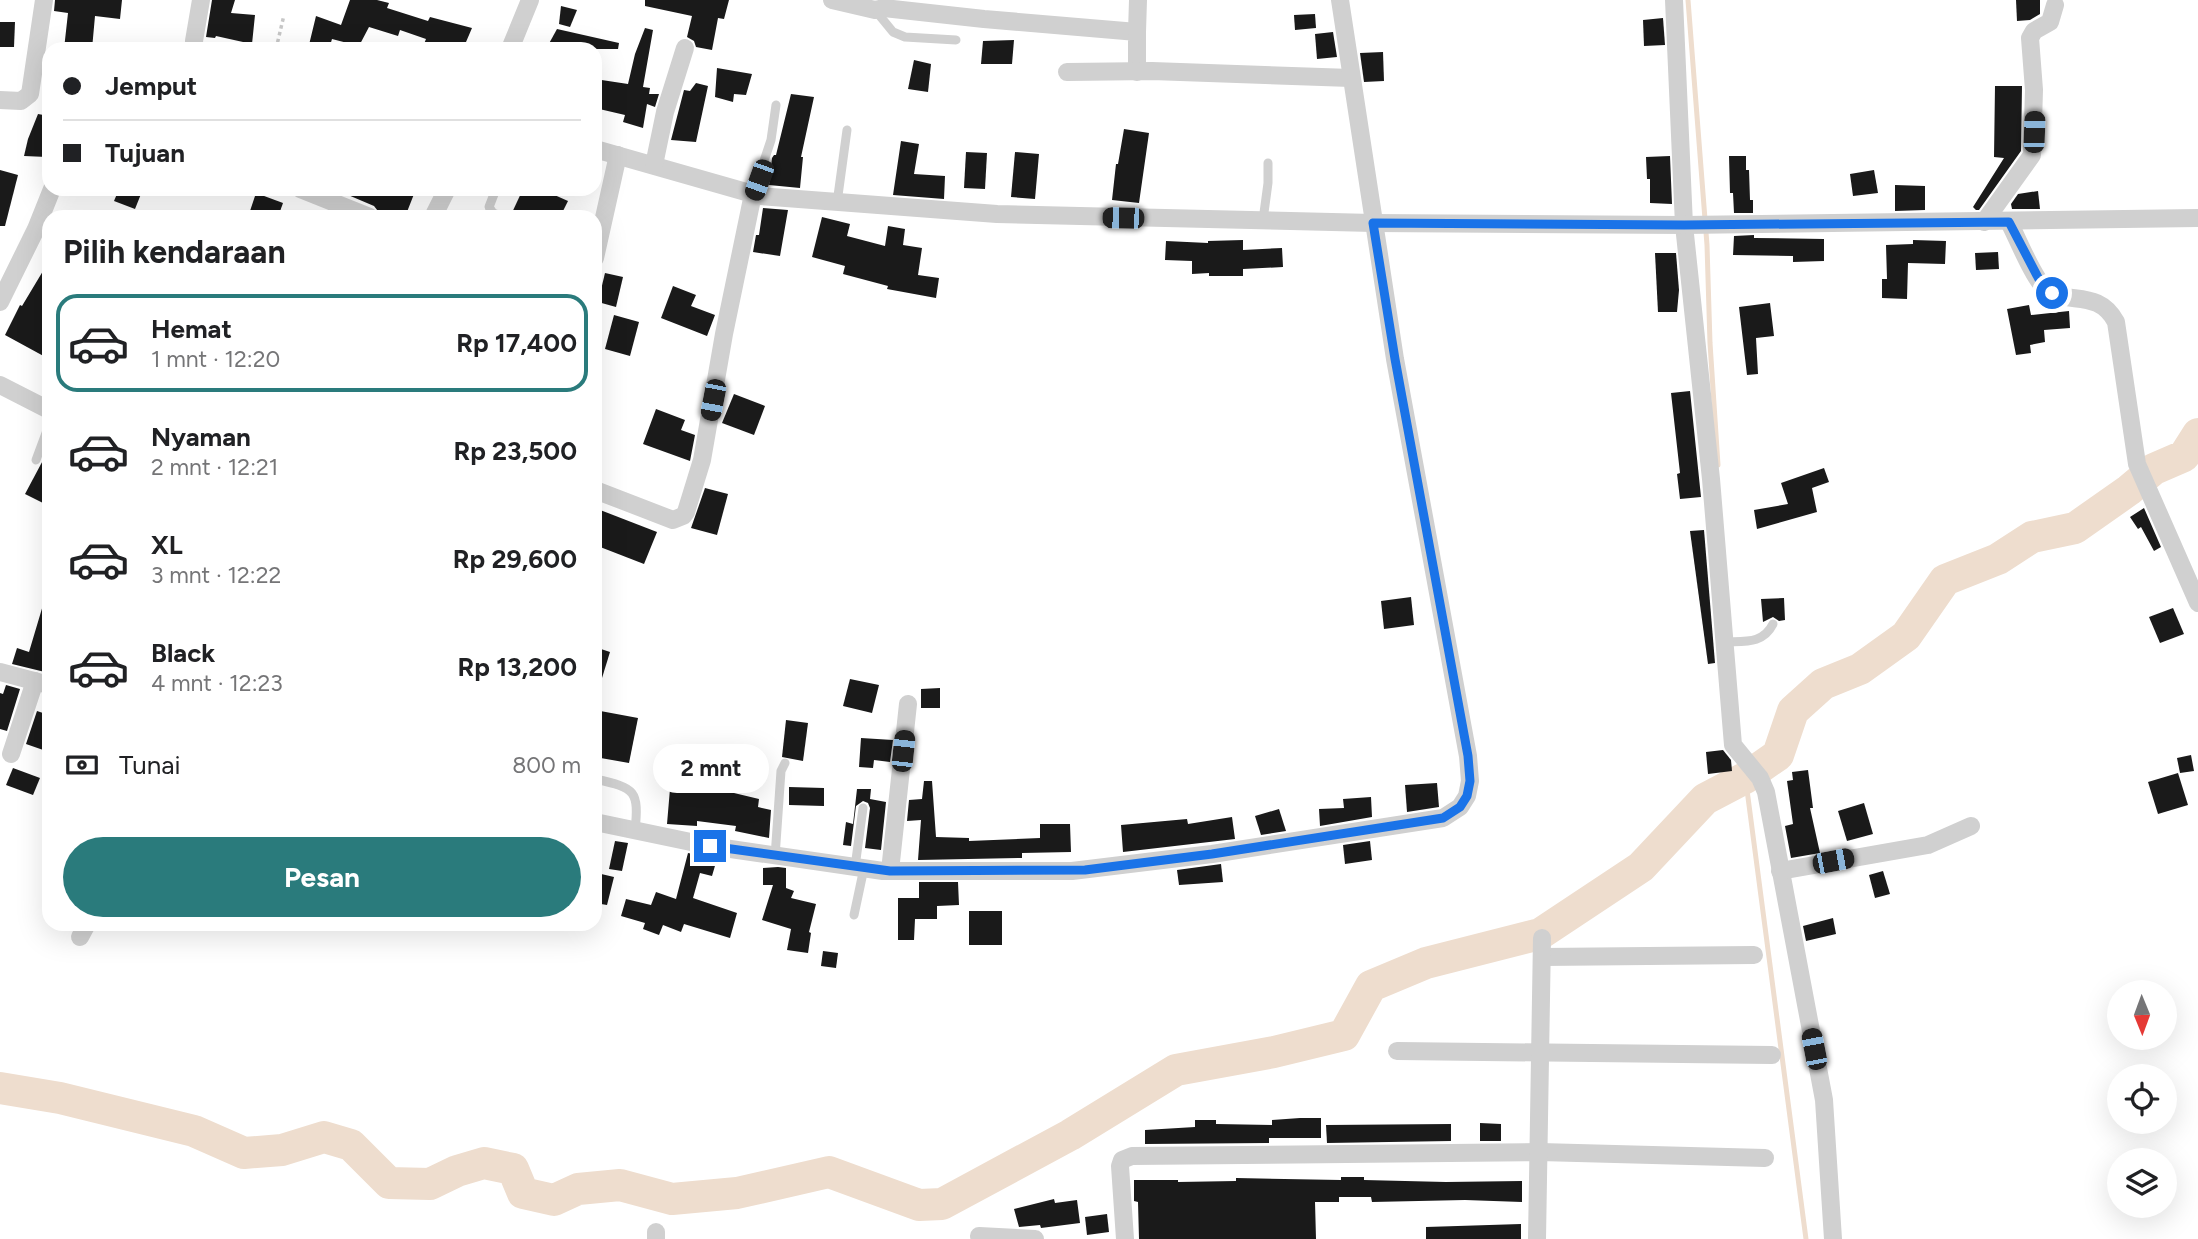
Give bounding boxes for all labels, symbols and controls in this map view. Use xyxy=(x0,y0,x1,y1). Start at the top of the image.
text: Jemput xyxy=(105,70,197,102)
car xyxy=(2023,111,2046,153)
text: Tujuan xyxy=(105,137,185,169)
car xyxy=(742,157,777,203)
car xyxy=(1102,207,1145,229)
text: Pilih kendaraan xyxy=(63,233,286,271)
route start xyxy=(2036,277,2068,309)
icon: car xyxy=(67,312,130,375)
text: Hemat xyxy=(151,313,232,345)
text: Rp 17,400 xyxy=(456,327,577,359)
text: 1 mnt · 12:20 xyxy=(151,345,280,373)
car xyxy=(699,377,728,423)
icon: car xyxy=(67,420,130,483)
text: Nyaman xyxy=(151,421,251,453)
text: Rp 23,500 xyxy=(453,435,577,467)
text: 2 mnt · 12:21 xyxy=(151,453,278,481)
icon: car xyxy=(67,528,130,591)
text: XL xyxy=(151,529,183,561)
text: Rp 29,600 xyxy=(453,543,577,575)
text: 3 mnt · 12:22 xyxy=(151,561,281,589)
icon: car xyxy=(67,636,130,699)
text: Black xyxy=(151,637,215,669)
text: Rp 13,200 xyxy=(458,651,577,683)
text: 4 mnt · 12:23 xyxy=(151,669,283,697)
car xyxy=(891,729,916,773)
callout: 2 mnt xyxy=(652,744,768,794)
icon: cash xyxy=(63,746,101,784)
text: Tunai xyxy=(119,749,180,781)
text: 800 m xyxy=(512,751,581,779)
text: 2 mnt xyxy=(680,754,742,782)
route end xyxy=(694,830,726,862)
button: Pesan xyxy=(63,837,581,917)
car xyxy=(1811,847,1856,875)
north arrow xyxy=(2107,980,2177,1050)
map controls xyxy=(2107,980,2177,1218)
car xyxy=(1800,1026,1829,1072)
button: locate xyxy=(2107,1064,2177,1134)
button: layers xyxy=(2107,1148,2177,1218)

